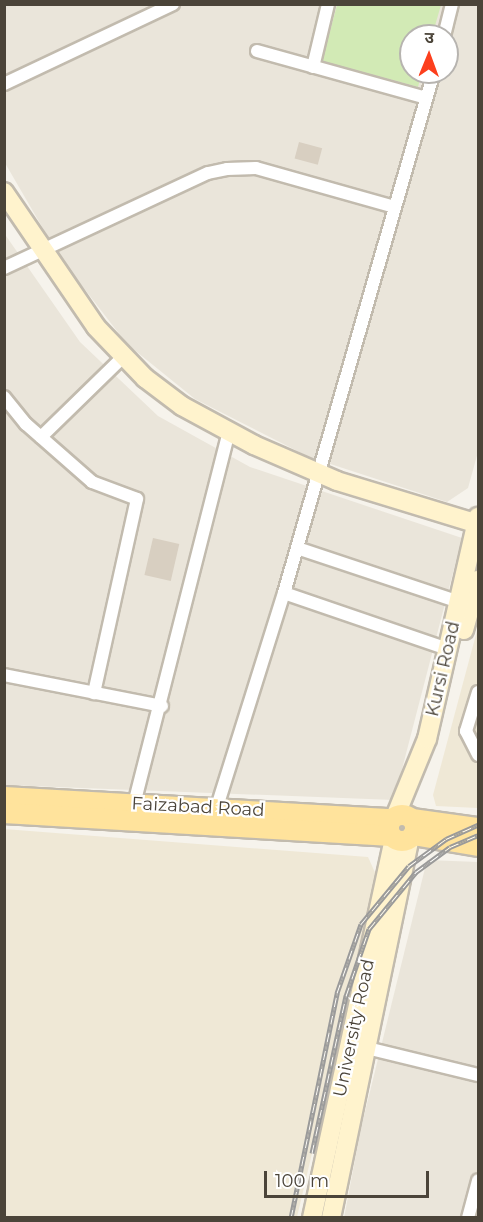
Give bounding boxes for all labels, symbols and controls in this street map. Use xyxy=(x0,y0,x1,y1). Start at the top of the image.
north arrow xyxy=(399,24,459,84)
text: उ xyxy=(424,28,434,47)
street label: Kursi Road xyxy=(422,619,464,719)
street label: Faizabad Road xyxy=(131,793,265,821)
street label: University Road xyxy=(329,957,379,1099)
scale bar xyxy=(267,1159,432,1197)
text: 100 m xyxy=(275,1170,329,1192)

